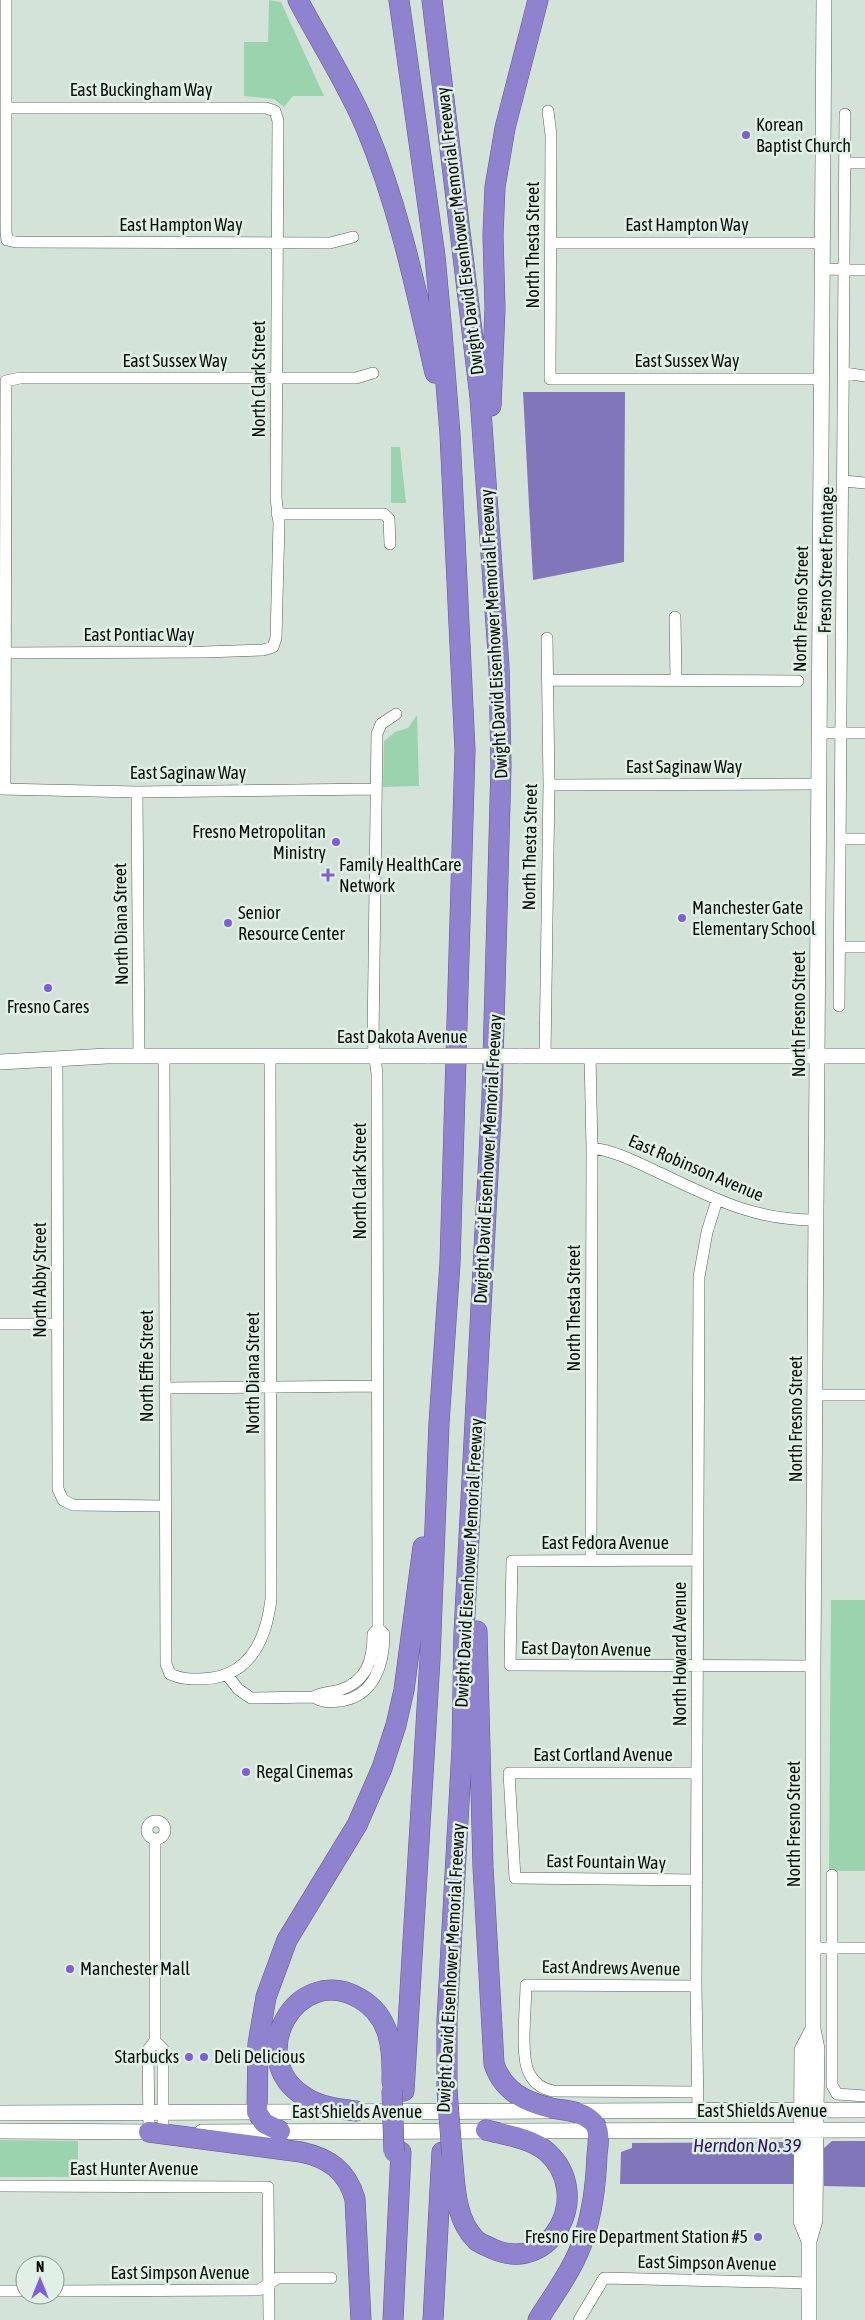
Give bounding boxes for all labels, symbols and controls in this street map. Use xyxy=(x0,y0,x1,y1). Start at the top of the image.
street label: East Buckingham Way xyxy=(70,79,212,100)
street label: Dwight David Eisenhower Memorial Freeway xyxy=(431,86,488,376)
place label: Korean Baptist Church xyxy=(756,114,851,156)
marker: Korean Baptist Church xyxy=(740,129,752,141)
street label: North Thesta Street xyxy=(522,182,543,308)
street label: East Hampton Way xyxy=(119,214,243,235)
street label: East Hampton Way xyxy=(625,214,749,235)
street label: North Clark Street xyxy=(248,320,269,438)
street label: East Sussex Way xyxy=(122,350,228,371)
street label: East Sussex Way xyxy=(634,350,740,371)
street label: Fresno Street Frontage xyxy=(814,486,837,634)
street label: Dwight David Eisenhower Memorial Freeway xyxy=(475,489,512,779)
street label: North Fresno Street xyxy=(789,546,812,672)
street label: East Pontiac Way xyxy=(84,624,195,645)
street label: East Saginaw Way xyxy=(626,756,742,777)
street label: East Saginaw Way xyxy=(130,762,246,783)
street label: North Thesta Street xyxy=(518,783,541,911)
place label: Fresno Metropolitan Ministry xyxy=(192,821,326,863)
marker: Fresno Metropolitan Ministry xyxy=(330,836,342,848)
place label: Family HealthCare Network xyxy=(339,854,461,896)
street label: North Diana Street xyxy=(109,863,132,985)
marker: Family HealthCare Network xyxy=(321,868,335,882)
place label: Manchester Gate Elementary School xyxy=(692,897,816,939)
place label: Senior Resource Center xyxy=(238,902,345,944)
marker: Manchester Gate Elementary School xyxy=(676,912,688,924)
marker: Senior Resource Center xyxy=(222,917,234,929)
street label: North Fresno Street xyxy=(788,951,809,1077)
marker: Fresno Cares xyxy=(42,982,54,994)
place label: Fresno Cares xyxy=(7,996,89,1017)
street label: Dwight David Eisenhower Memorial Freeway xyxy=(469,1014,506,1304)
street label: East Dakota Avenue xyxy=(337,1026,467,1047)
street label: North Clark Street xyxy=(349,1122,370,1240)
street label: East Robinson Avenue xyxy=(625,1130,767,1205)
street label: North Abby Street xyxy=(29,1222,50,1338)
street label: North Thesta Street xyxy=(563,1245,584,1371)
street label: North Effie Street xyxy=(136,1310,157,1422)
street label: North Diana Street xyxy=(242,1312,263,1434)
street label: North Fresno Street xyxy=(785,1356,806,1482)
street label: Dwight David Eisenhower Memorial Freeway xyxy=(450,1418,487,1708)
street label: East Fedora Avenue xyxy=(541,1532,669,1553)
street label: North Howard Avenue xyxy=(669,1582,690,1726)
street label: East Dayton Avenue xyxy=(521,1637,651,1660)
street label: East Cortland Avenue xyxy=(533,1744,673,1765)
place label: Regal Cinemas xyxy=(256,1761,353,1782)
street label: North Fresno Street xyxy=(783,1761,804,1887)
marker: Regal Cinemas xyxy=(240,1766,252,1778)
street label: Dwight David Eisenhower Memorial Freeway xyxy=(432,1823,469,2113)
street label: East Fountain Way xyxy=(546,1850,666,1873)
street label: East Andrews Avenue xyxy=(541,1956,681,1979)
place label: Manchester Mall xyxy=(80,1958,190,1979)
marker: Manchester Mall xyxy=(64,1963,76,1975)
place label: Starbucks xyxy=(114,2046,179,2067)
place label: Deli Delicious xyxy=(214,2046,305,2067)
marker: Starbucks xyxy=(183,2051,195,2063)
marker: Deli Delicious xyxy=(198,2051,210,2063)
street label: East Shields Avenue xyxy=(697,2100,827,2121)
street label: East Shields Avenue xyxy=(292,2101,422,2122)
water label: Herndon No. 39 xyxy=(693,2134,801,2156)
street label: East Hunter Avenue xyxy=(70,2158,198,2179)
place label: Fresno Fire Department Station #5 xyxy=(525,2226,748,2247)
marker: Fresno Fire Department Station #5 xyxy=(752,2231,764,2243)
street label: East Simpson Avenue xyxy=(637,2251,777,2274)
north arrow xyxy=(15,2255,65,2305)
text: N xyxy=(36,2259,44,2275)
street label: East Simpson Avenue xyxy=(110,2262,250,2283)

